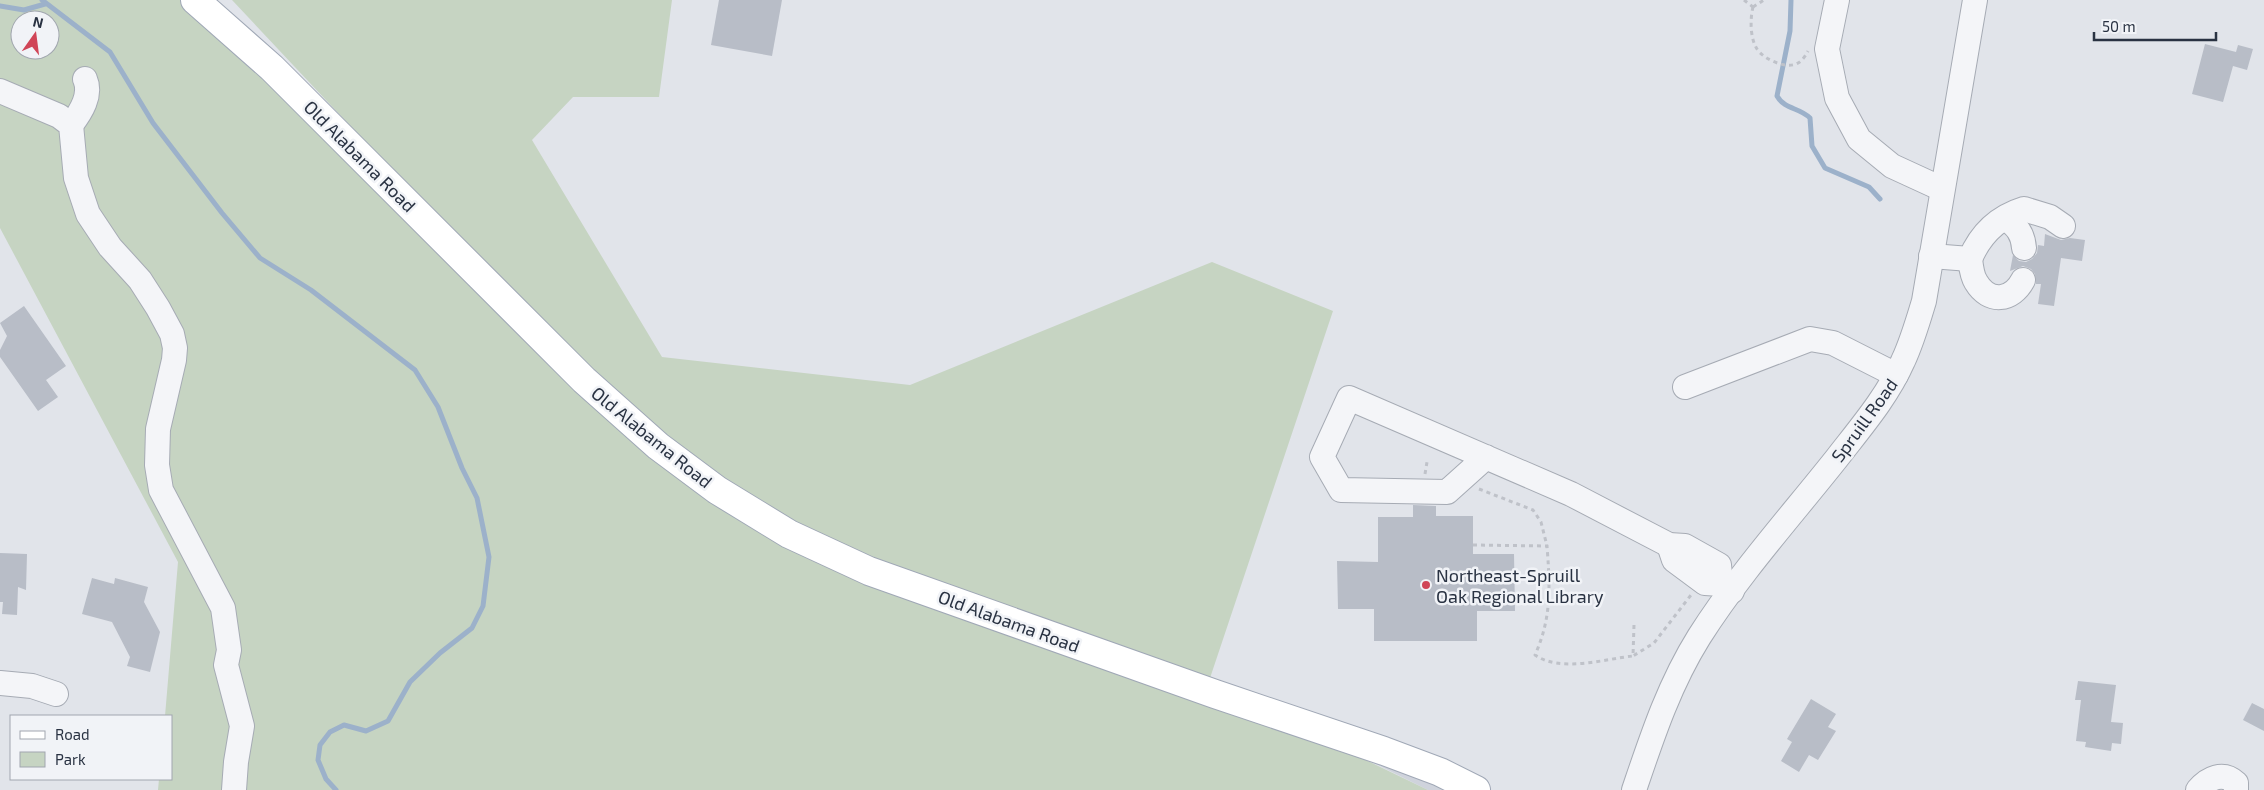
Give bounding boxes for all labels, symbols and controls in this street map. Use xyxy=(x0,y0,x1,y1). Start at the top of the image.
north arrow xyxy=(10,10,60,60)
scale bar xyxy=(2094,10,2216,42)
text: N xyxy=(31,12,45,31)
text: 50 m xyxy=(2102,17,2136,35)
street label: Old Alabama Road xyxy=(300,96,420,216)
street label: Spruill Road xyxy=(1826,374,1902,466)
street label: Old Alabama Road xyxy=(587,382,717,492)
place label: Northeast-Spruill Oak Regional Library xyxy=(1436,564,1604,607)
marker: Northeast-Spruill Oak Regional Library xyxy=(1420,579,1432,591)
street label: Old Alabama Road xyxy=(935,585,1083,657)
legend xyxy=(10,715,172,780)
text: Road xyxy=(55,725,90,743)
text: Park xyxy=(55,750,86,768)

